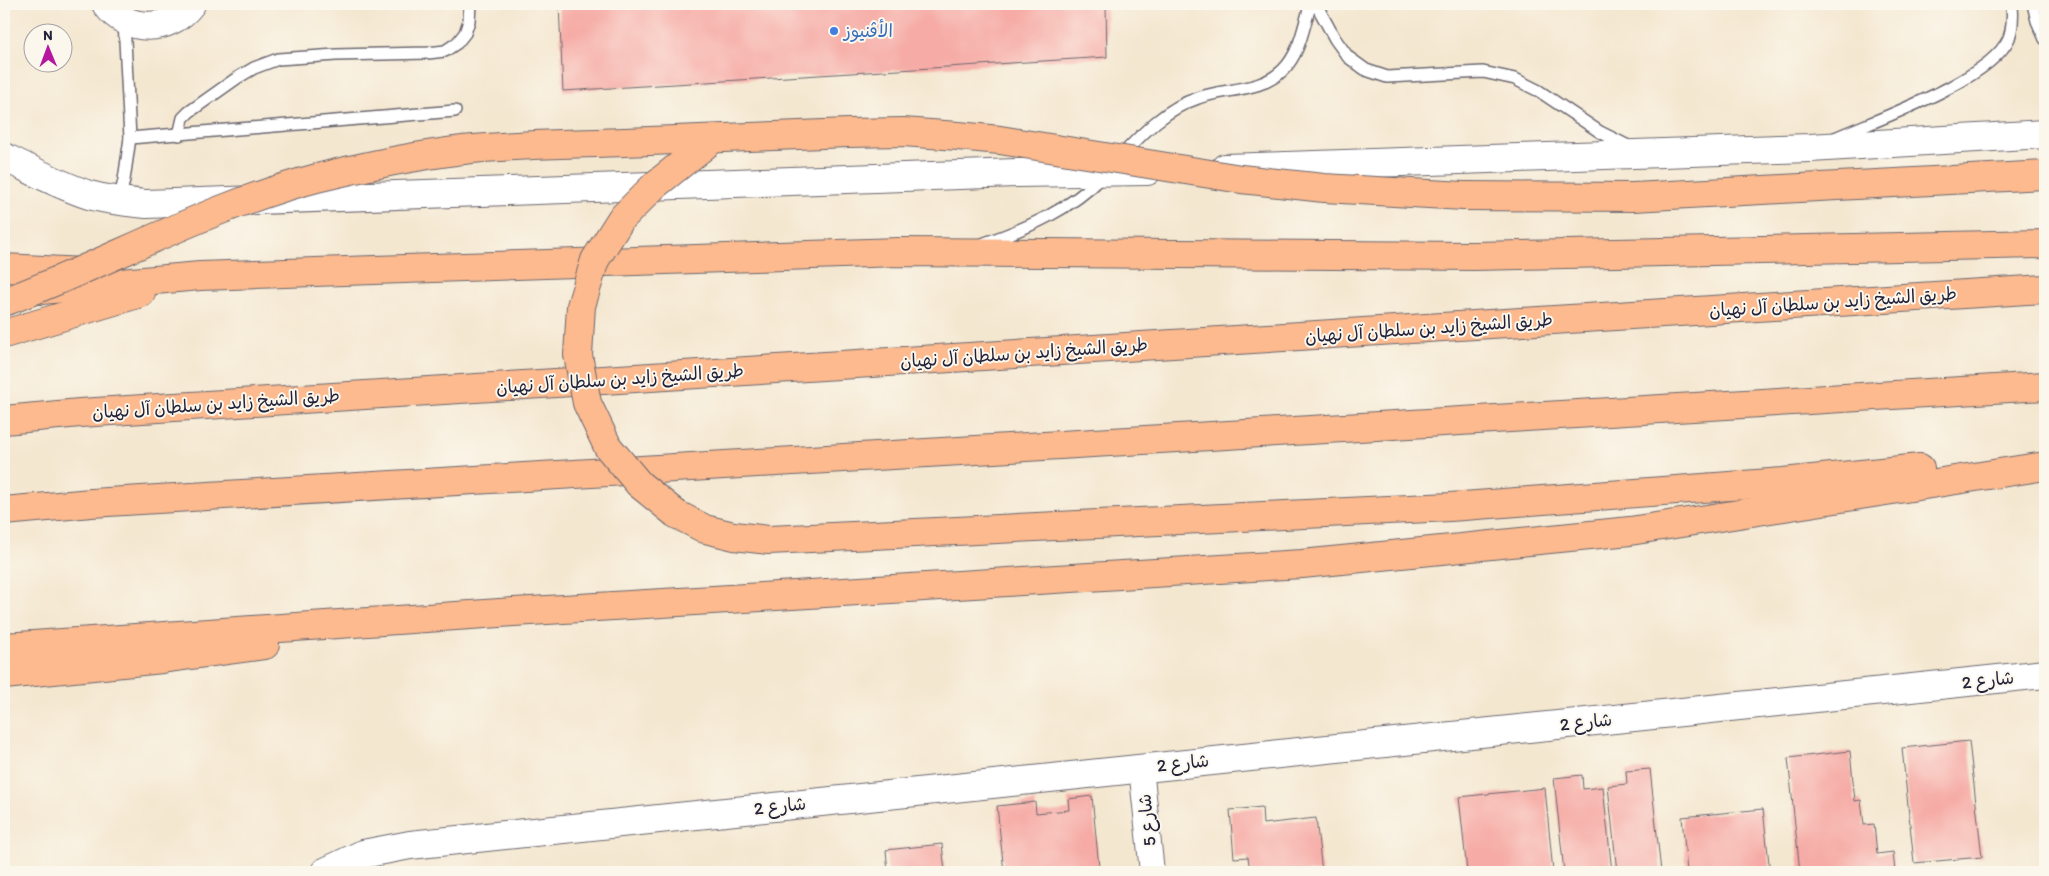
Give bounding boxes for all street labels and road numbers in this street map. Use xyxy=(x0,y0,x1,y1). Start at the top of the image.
street label: طريق الشيخ زايد بن سلطان آل نهيان xyxy=(1708,282,1958,323)
street label: طريق الشيخ زايد بن سلطان آل نهيان xyxy=(1304,308,1554,349)
street label: طريق الشيخ زايد بن سلطان آل نهيان xyxy=(899,333,1149,374)
street label: طريق الشيخ زايد بن سلطان آل نهيان xyxy=(495,359,745,400)
street label: طريق الشيخ زايد بن سلطان آل نهيان xyxy=(91,384,341,425)
street label: شارع 2 xyxy=(1961,666,2015,695)
street label: شارع 2 xyxy=(1559,708,1613,737)
street label: شارع 2 xyxy=(1156,749,1210,778)
street label: شارع 2 xyxy=(753,792,807,821)
street label: شارع 5 xyxy=(1133,793,1162,847)

